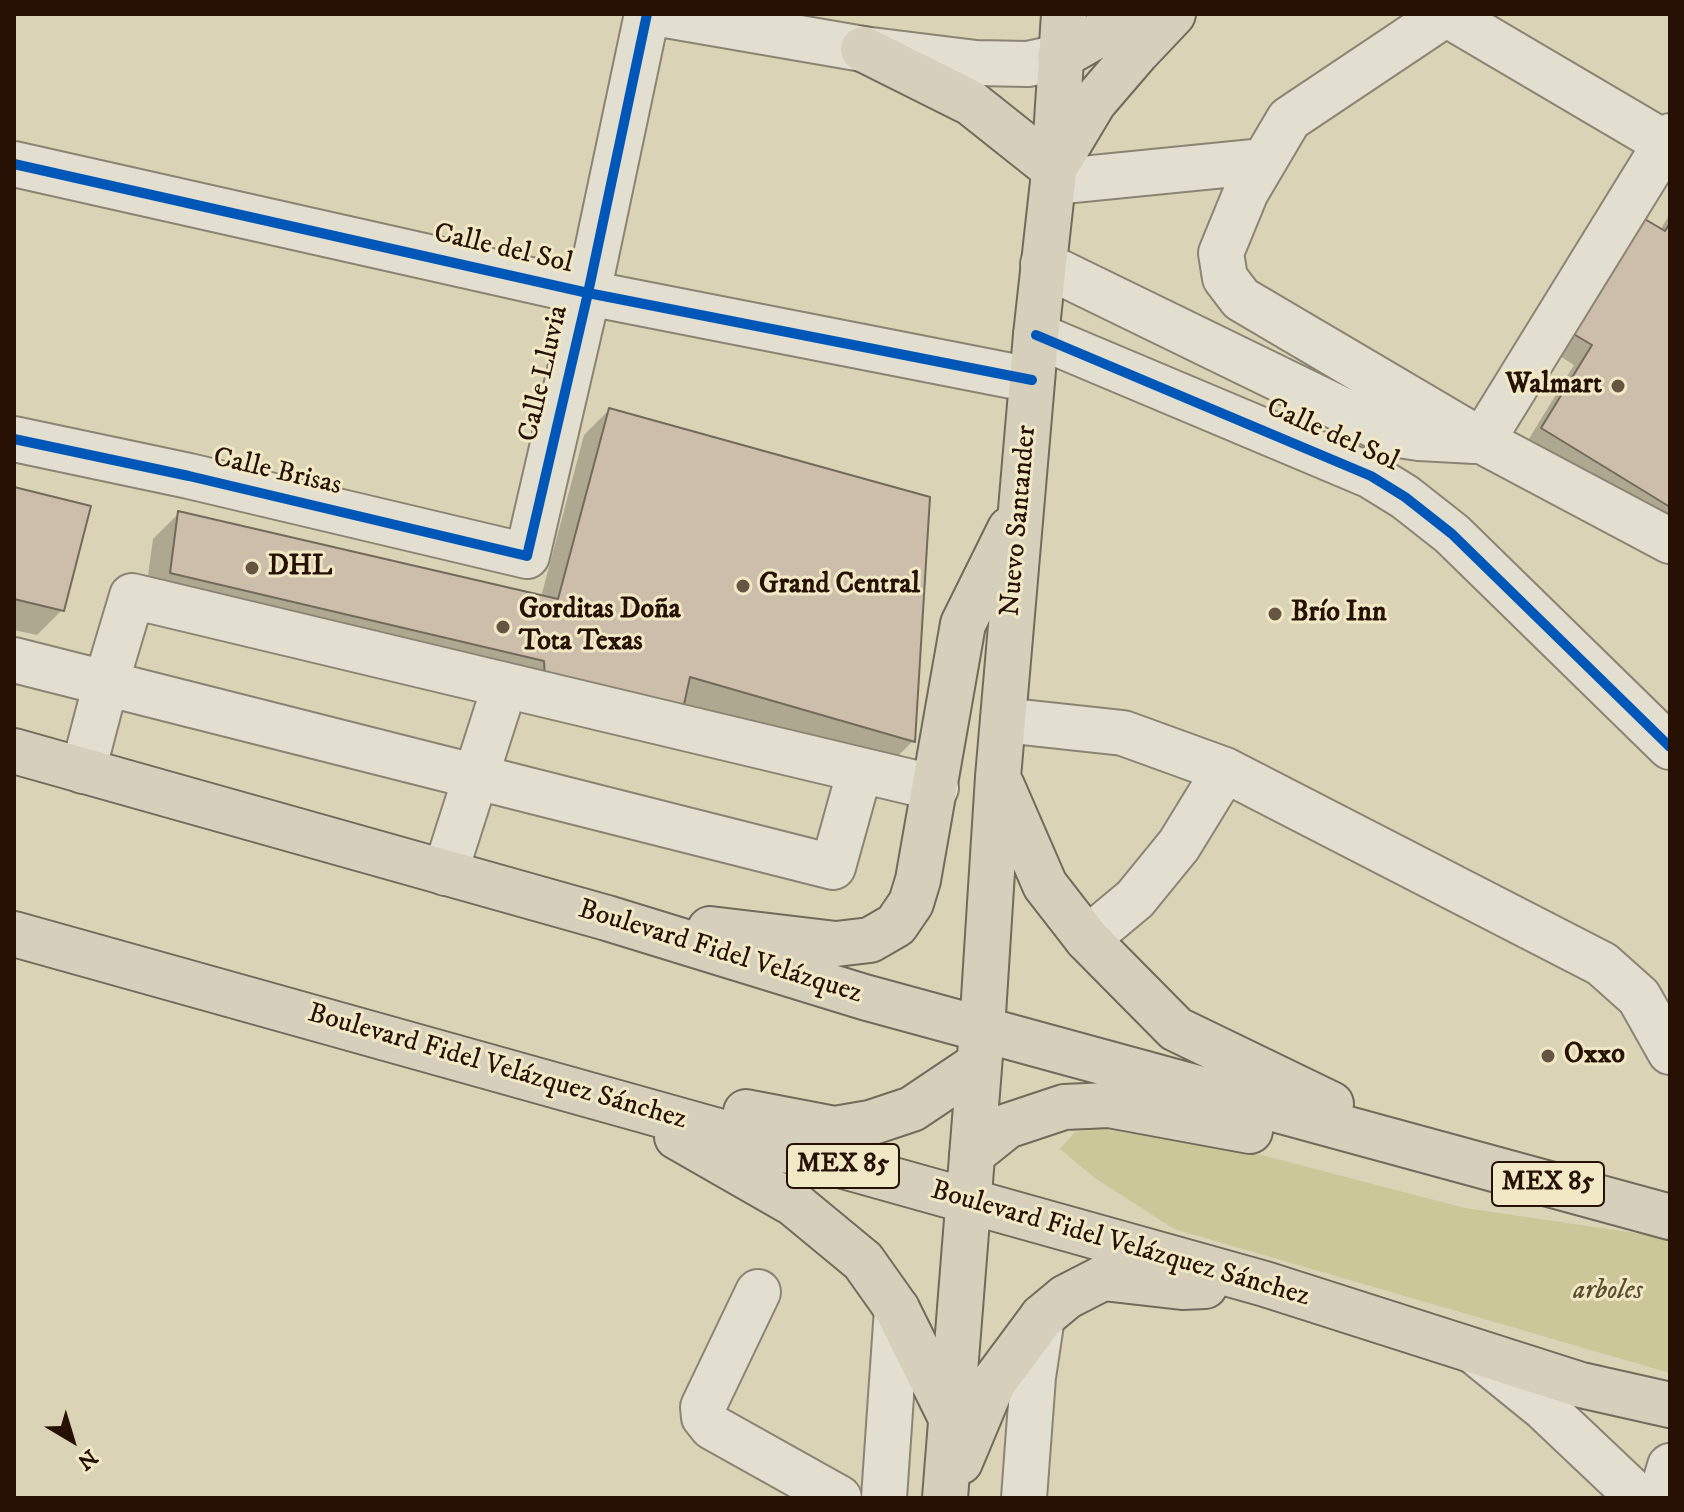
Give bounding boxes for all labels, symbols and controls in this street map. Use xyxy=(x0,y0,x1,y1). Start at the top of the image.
street label: Calle del Sol xyxy=(430,218,576,282)
street label: Calle Lluvia xyxy=(513,303,577,445)
place label: Walmart xyxy=(1505,369,1602,403)
marker: Walmart xyxy=(1609,377,1627,395)
street label: Calle del Sol xyxy=(1261,392,1403,480)
street label: Nuevo Santander xyxy=(995,424,1045,618)
street label: Calle Brisas xyxy=(210,442,344,504)
place label: DHL xyxy=(268,551,332,585)
marker: DHL xyxy=(243,559,261,577)
place label: Grand Central xyxy=(759,569,920,603)
marker: Grand Central xyxy=(734,577,752,595)
place label: Gorditas Doña Tota Texas xyxy=(519,594,681,660)
place label: Brío Inn xyxy=(1291,597,1387,631)
marker: Brío Inn xyxy=(1266,605,1284,623)
marker: Gorditas Doña Tota Texas xyxy=(494,618,512,636)
street label: Boulevard Fidel Velázquez xyxy=(574,894,866,1012)
street label: Boulevard Fidel Velázquez Sánchez xyxy=(304,998,690,1138)
place label: Oxxo xyxy=(1564,1039,1625,1073)
marker: Oxxo xyxy=(1539,1047,1557,1065)
road number: MEX 85 xyxy=(787,1144,899,1188)
road number: MEX 85 xyxy=(1492,1162,1604,1206)
street label: Boulevard Fidel Velázquez Sánchez xyxy=(927,1175,1313,1315)
park label: arboles xyxy=(1573,1275,1643,1309)
north arrow xyxy=(32,1400,112,1480)
text: N xyxy=(72,1443,103,1476)

